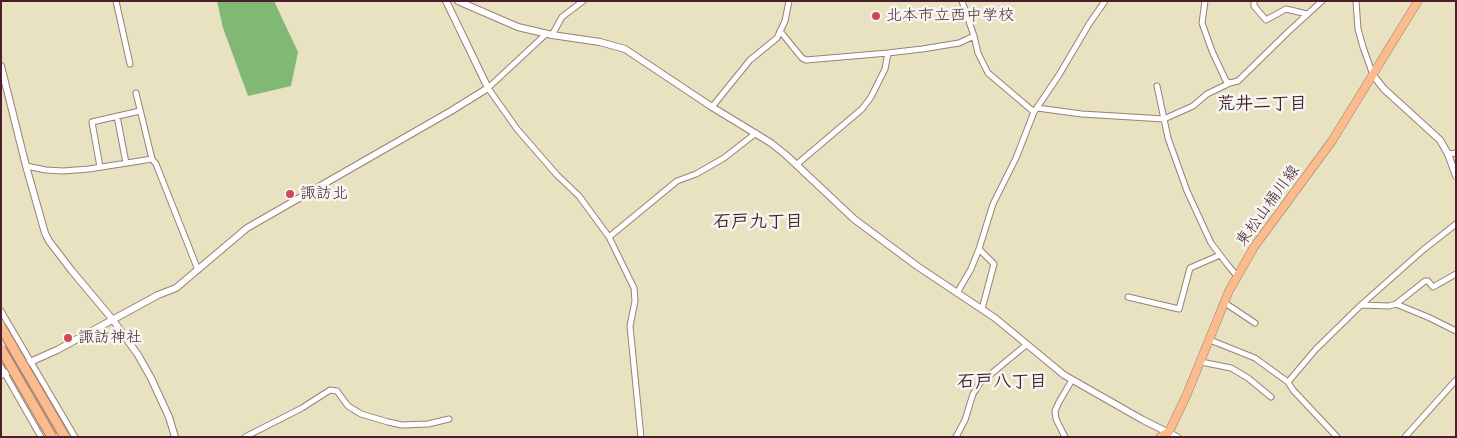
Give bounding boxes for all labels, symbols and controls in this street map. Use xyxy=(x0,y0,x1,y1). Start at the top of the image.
place label: 北本市立西中学校 xyxy=(886,6,1014,26)
marker: 北本市立西中学校 xyxy=(870,10,882,22)
district label: 荒井二丁目 xyxy=(1217,93,1307,115)
street label: 東松山桶川線 xyxy=(1232,162,1304,250)
place label: 諏訪北 xyxy=(300,184,348,204)
marker: 諏訪北 xyxy=(284,188,296,200)
district label: 石戸九丁目 xyxy=(713,211,803,233)
place label: 諏訪神社 xyxy=(78,328,142,348)
marker: 諏訪神社 xyxy=(62,332,74,344)
district label: 石戸八丁目 xyxy=(957,371,1047,393)

